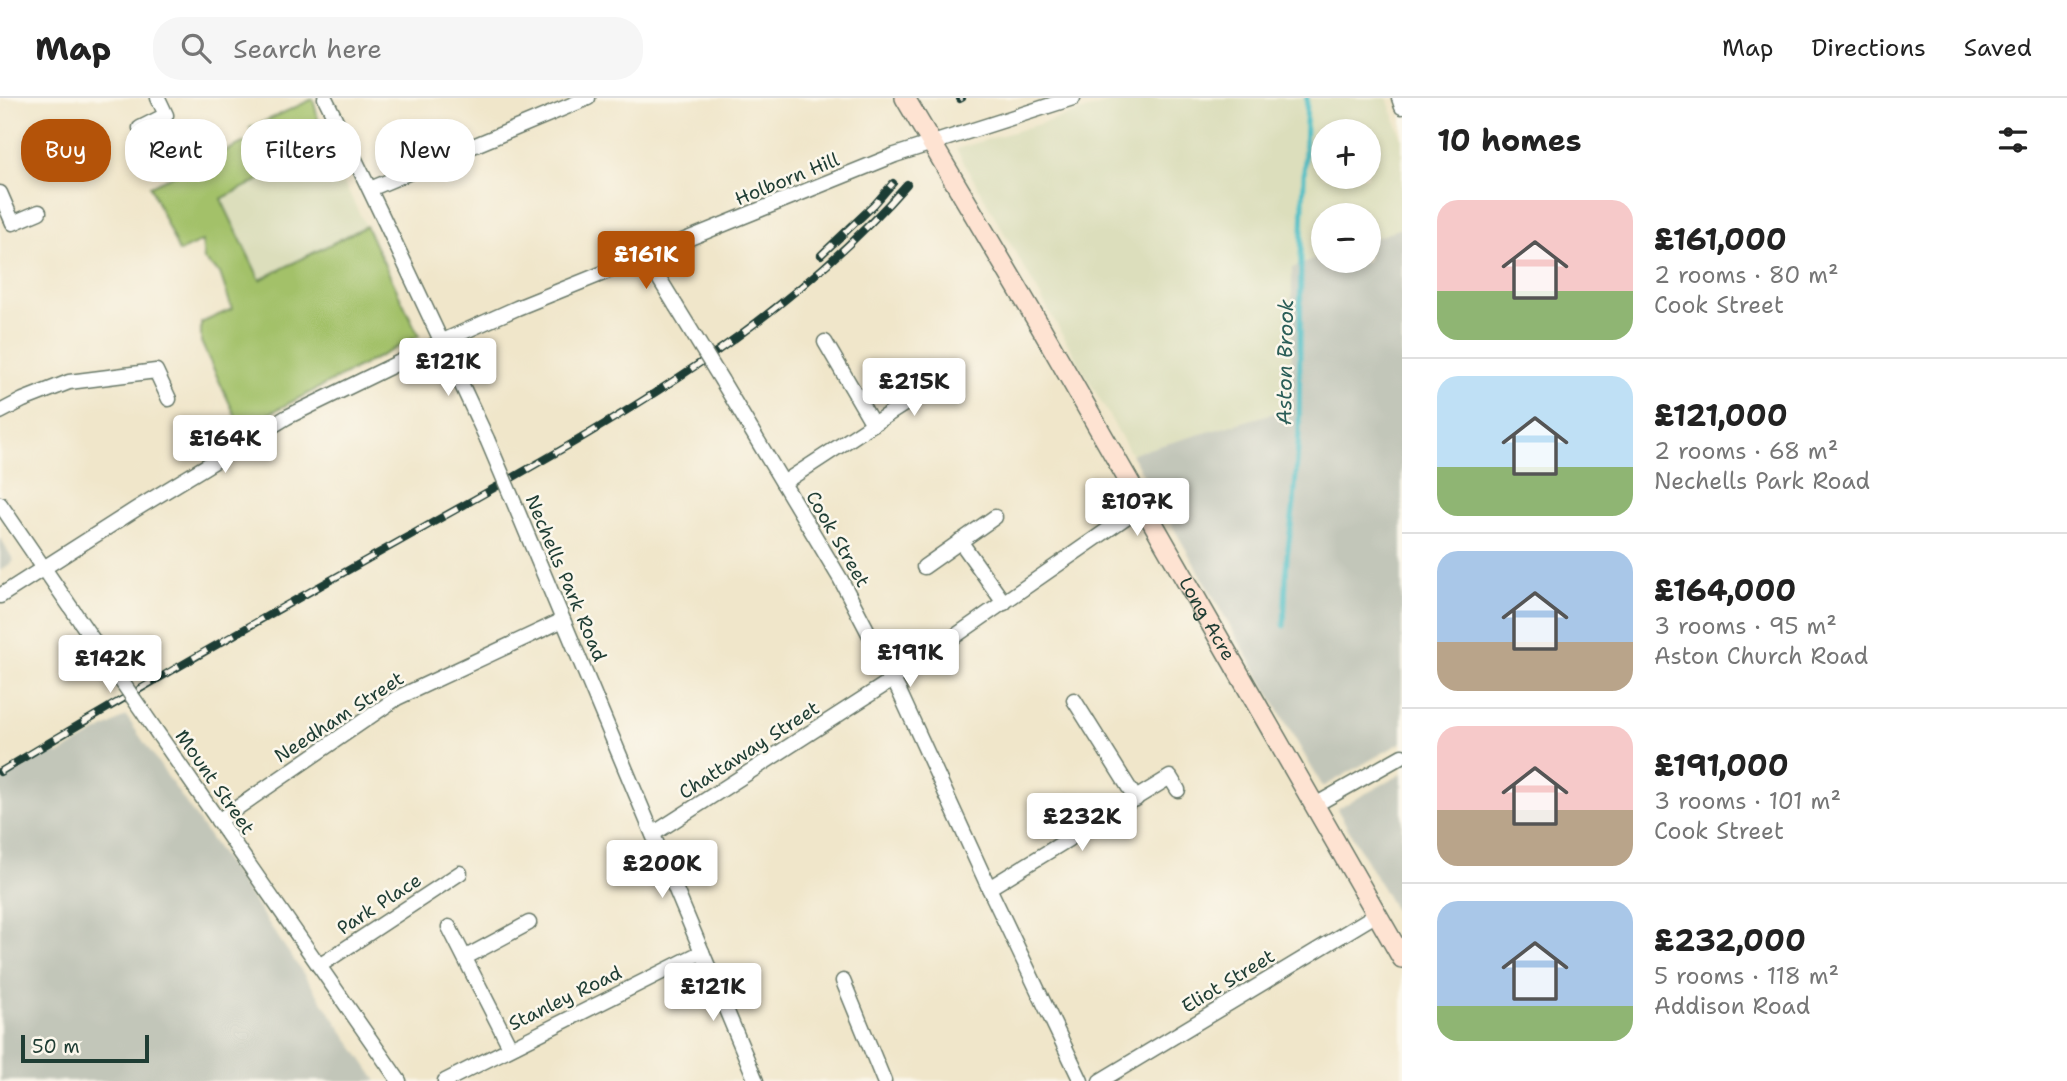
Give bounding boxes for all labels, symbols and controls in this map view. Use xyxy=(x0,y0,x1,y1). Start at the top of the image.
search box xyxy=(153,17,643,80)
text: Map xyxy=(35,26,111,71)
icon: search xyxy=(177,29,215,67)
text: Search here xyxy=(233,31,382,66)
text: Map xyxy=(1722,32,1773,64)
text: Directions xyxy=(1811,32,1926,64)
text: Saved xyxy=(1964,32,2032,64)
chip: Buy xyxy=(21,119,111,182)
chip: Rent xyxy=(125,119,227,182)
chip: Filters xyxy=(241,119,361,182)
chip: New xyxy=(375,119,475,182)
map controls xyxy=(1311,119,1381,273)
button: + xyxy=(1311,119,1381,189)
text: 10 homes xyxy=(1437,120,1582,161)
icon: filters xyxy=(1994,121,2032,159)
street label: Holborn Hill xyxy=(731,147,843,211)
button: − xyxy=(1311,203,1381,273)
text: £161,000 xyxy=(1654,219,1787,260)
icon: home xyxy=(1493,228,1577,312)
pin: £161K xyxy=(597,232,695,291)
text: £161K xyxy=(614,239,678,269)
text: 2 rooms · 80 m² xyxy=(1654,260,1839,290)
text: Cook Street xyxy=(1654,290,1784,320)
water label: Aston Brook xyxy=(1270,299,1300,425)
pin: £121K xyxy=(399,338,497,398)
text: £121K xyxy=(415,346,481,376)
pin: £215K xyxy=(865,358,963,418)
text: £215K xyxy=(879,366,950,396)
text: £121,000 xyxy=(1654,395,1788,436)
icon: home xyxy=(1493,404,1577,488)
pin: £164K xyxy=(176,416,274,475)
text: £164K xyxy=(189,423,261,453)
text: 2 rooms · 68 m² xyxy=(1654,436,1838,466)
text: Nechells Park Road xyxy=(1654,466,1870,496)
pin: £107K xyxy=(1088,478,1186,538)
street label: Cook Street xyxy=(800,486,876,592)
text: £107K xyxy=(1101,486,1173,516)
street label: Nechells Park Road xyxy=(520,491,612,665)
text: £164,000 xyxy=(1654,570,1796,611)
street label: Long Acre xyxy=(1174,572,1241,665)
icon: home xyxy=(1493,579,1577,663)
text: 3 rooms · 95 m² xyxy=(1654,611,1837,641)
pin: £191K xyxy=(861,630,959,689)
pin: £142K xyxy=(61,636,159,695)
text: £191K xyxy=(877,637,943,667)
text: Aston Church Road xyxy=(1654,641,1868,671)
text: £142K xyxy=(74,643,146,673)
street label: Needham Street xyxy=(269,666,409,768)
street label: Chattaway Street xyxy=(674,695,824,805)
street label: Mount Street xyxy=(170,725,260,839)
text: £191,000 xyxy=(1654,745,1789,786)
icon: home xyxy=(1493,754,1577,838)
text: 3 rooms · 101 m² xyxy=(1654,786,1841,816)
pin: £232K xyxy=(1033,794,1131,853)
text: £232K xyxy=(1043,801,1121,831)
text: Cook Street xyxy=(1654,816,1784,846)
pin: £200K xyxy=(613,840,711,900)
text: £200K xyxy=(623,848,702,878)
street label: Park Place xyxy=(332,867,426,941)
text: £232,000 xyxy=(1654,920,1806,961)
icon: home xyxy=(1493,929,1577,1013)
street label: Eliot Street xyxy=(1177,943,1279,1019)
street label: Stanley Road xyxy=(504,960,626,1036)
text: 5 rooms · 118 m² xyxy=(1654,961,1839,991)
pin: £121K xyxy=(664,964,762,1023)
text: £121K xyxy=(680,971,746,1001)
text: Addison Road xyxy=(1654,991,1810,1021)
scale bar xyxy=(21,1032,149,1064)
text: 50 m xyxy=(32,1034,80,1059)

